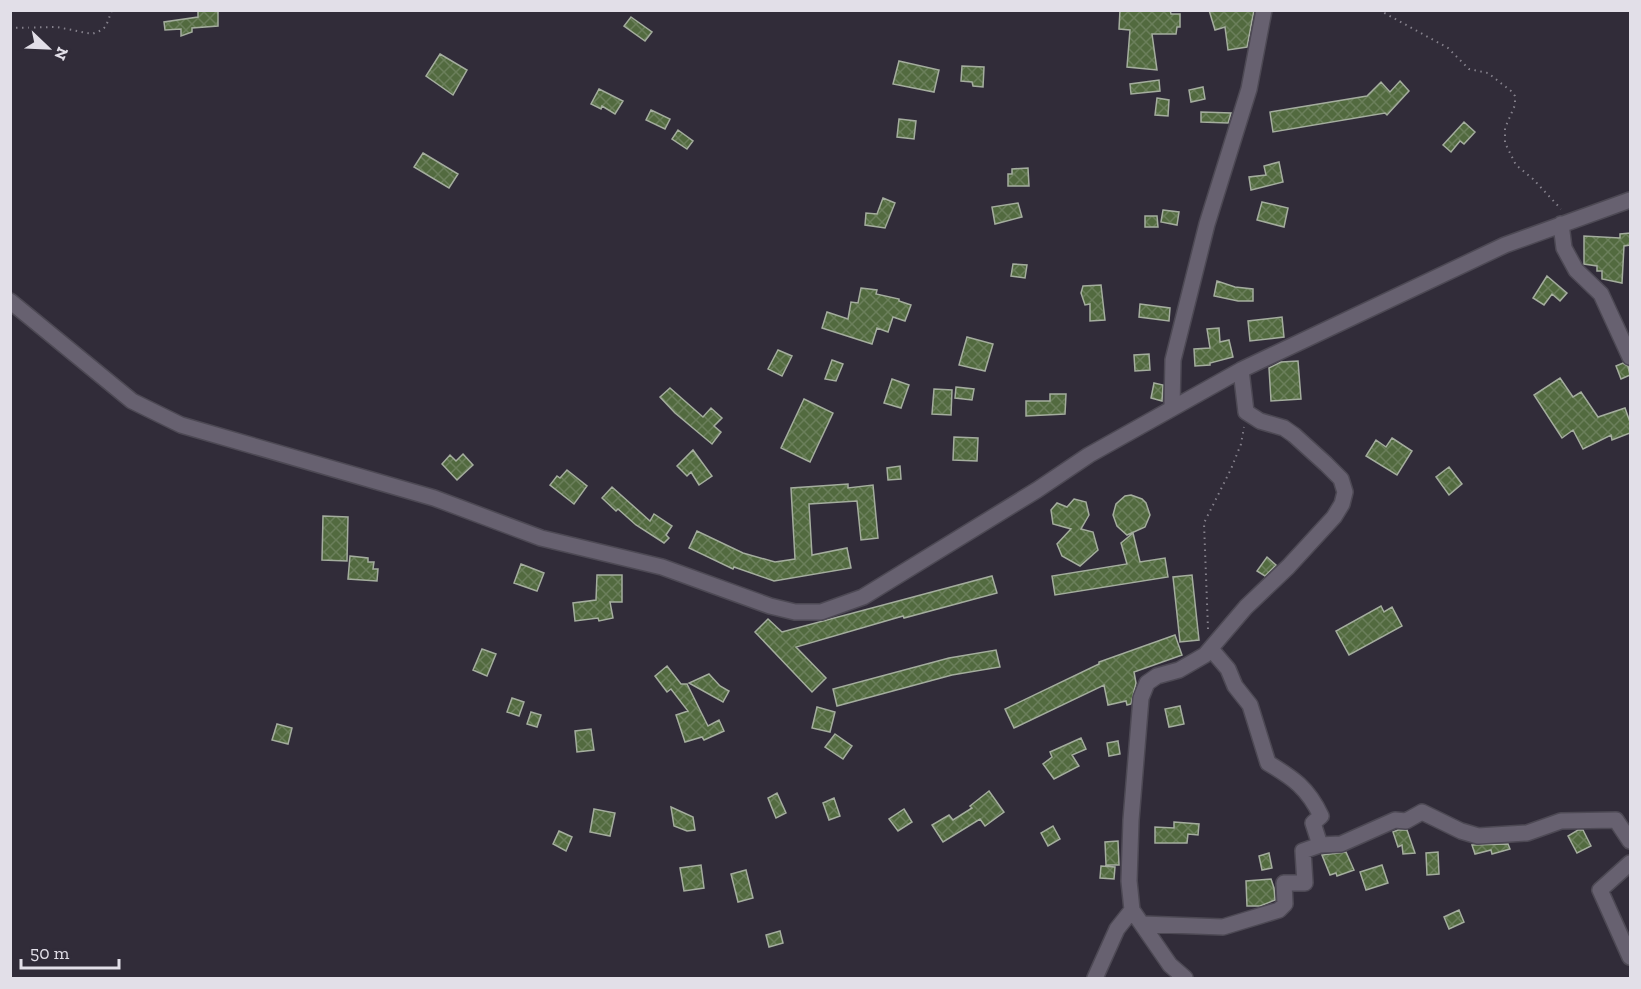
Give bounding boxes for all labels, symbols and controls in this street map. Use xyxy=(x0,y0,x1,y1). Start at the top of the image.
north arrow xyxy=(18,18,78,78)
text: N xyxy=(50,44,72,63)
scale bar xyxy=(21,932,118,970)
text: 50 m xyxy=(30,942,70,964)

